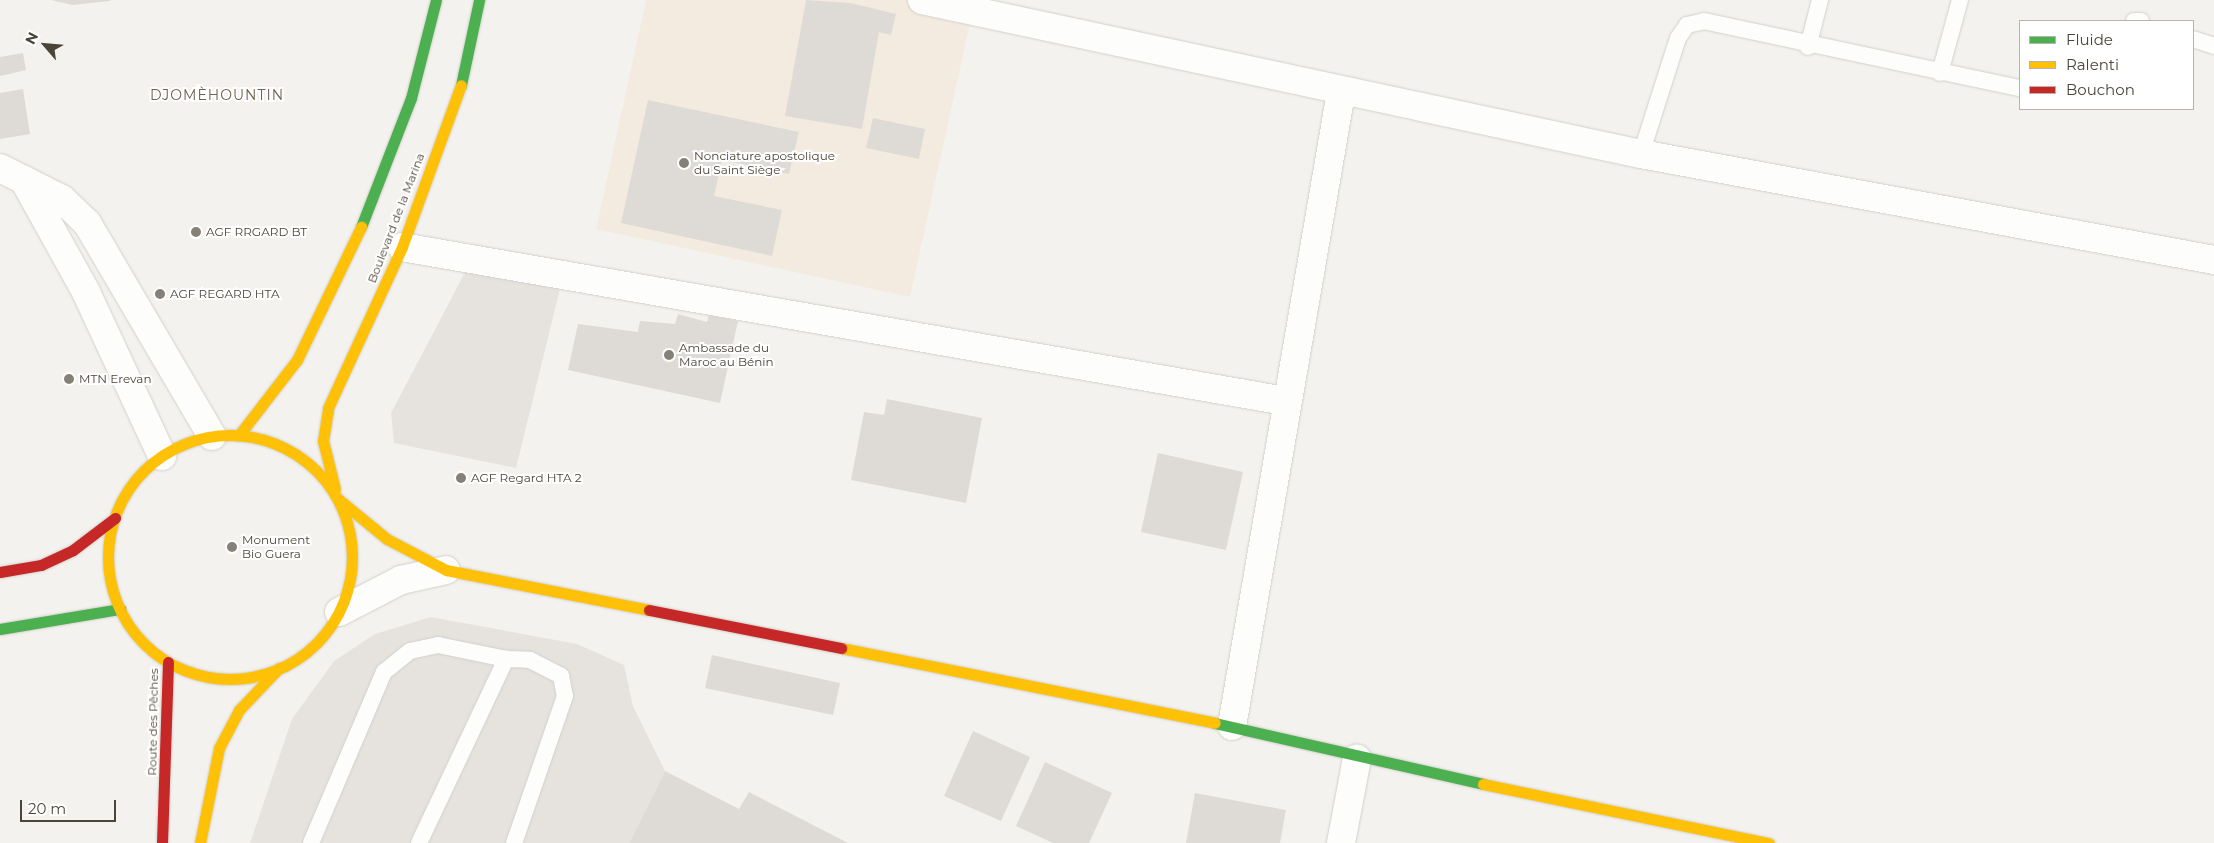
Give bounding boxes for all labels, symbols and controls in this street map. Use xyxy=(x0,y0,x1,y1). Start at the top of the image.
north arrow xyxy=(20,20,70,70)
legend xyxy=(2019,20,2194,110)
text: N xyxy=(21,29,42,47)
text: Fluide xyxy=(2066,30,2113,49)
text: Ralenti xyxy=(2066,55,2119,74)
text: Bouchon xyxy=(2066,80,2135,99)
district label: DJOMÈHOUNTIN xyxy=(148,87,286,103)
place label: Nonciature apostolique du Saint Siège xyxy=(694,149,835,177)
street label: Boulevard de la Marina xyxy=(365,151,427,285)
marker: Nonciature apostolique du Saint Siège xyxy=(678,157,690,169)
place label: AGF RRGARD BT xyxy=(206,225,307,239)
marker: AGF RRGARD BT xyxy=(190,226,202,238)
place label: AGF REGARD HTA xyxy=(170,287,280,301)
marker: AGF REGARD HTA xyxy=(154,288,166,300)
place label: Ambassade du Maroc au Bénin xyxy=(679,341,774,369)
marker: Ambassade du Maroc au Bénin xyxy=(663,349,675,361)
place label: MTN Erevan xyxy=(79,372,152,386)
marker: MTN Erevan xyxy=(63,373,75,385)
place label: AGF Regard HTA 2 xyxy=(471,471,581,485)
marker: AGF Regard HTA 2 xyxy=(455,472,467,484)
place label: Monument Bio Guera xyxy=(242,533,310,561)
marker: Monument Bio Guera xyxy=(226,541,238,553)
street label: Route des Pêches xyxy=(145,668,161,776)
scale bar xyxy=(22,790,119,822)
text: 20 m xyxy=(28,799,66,818)

